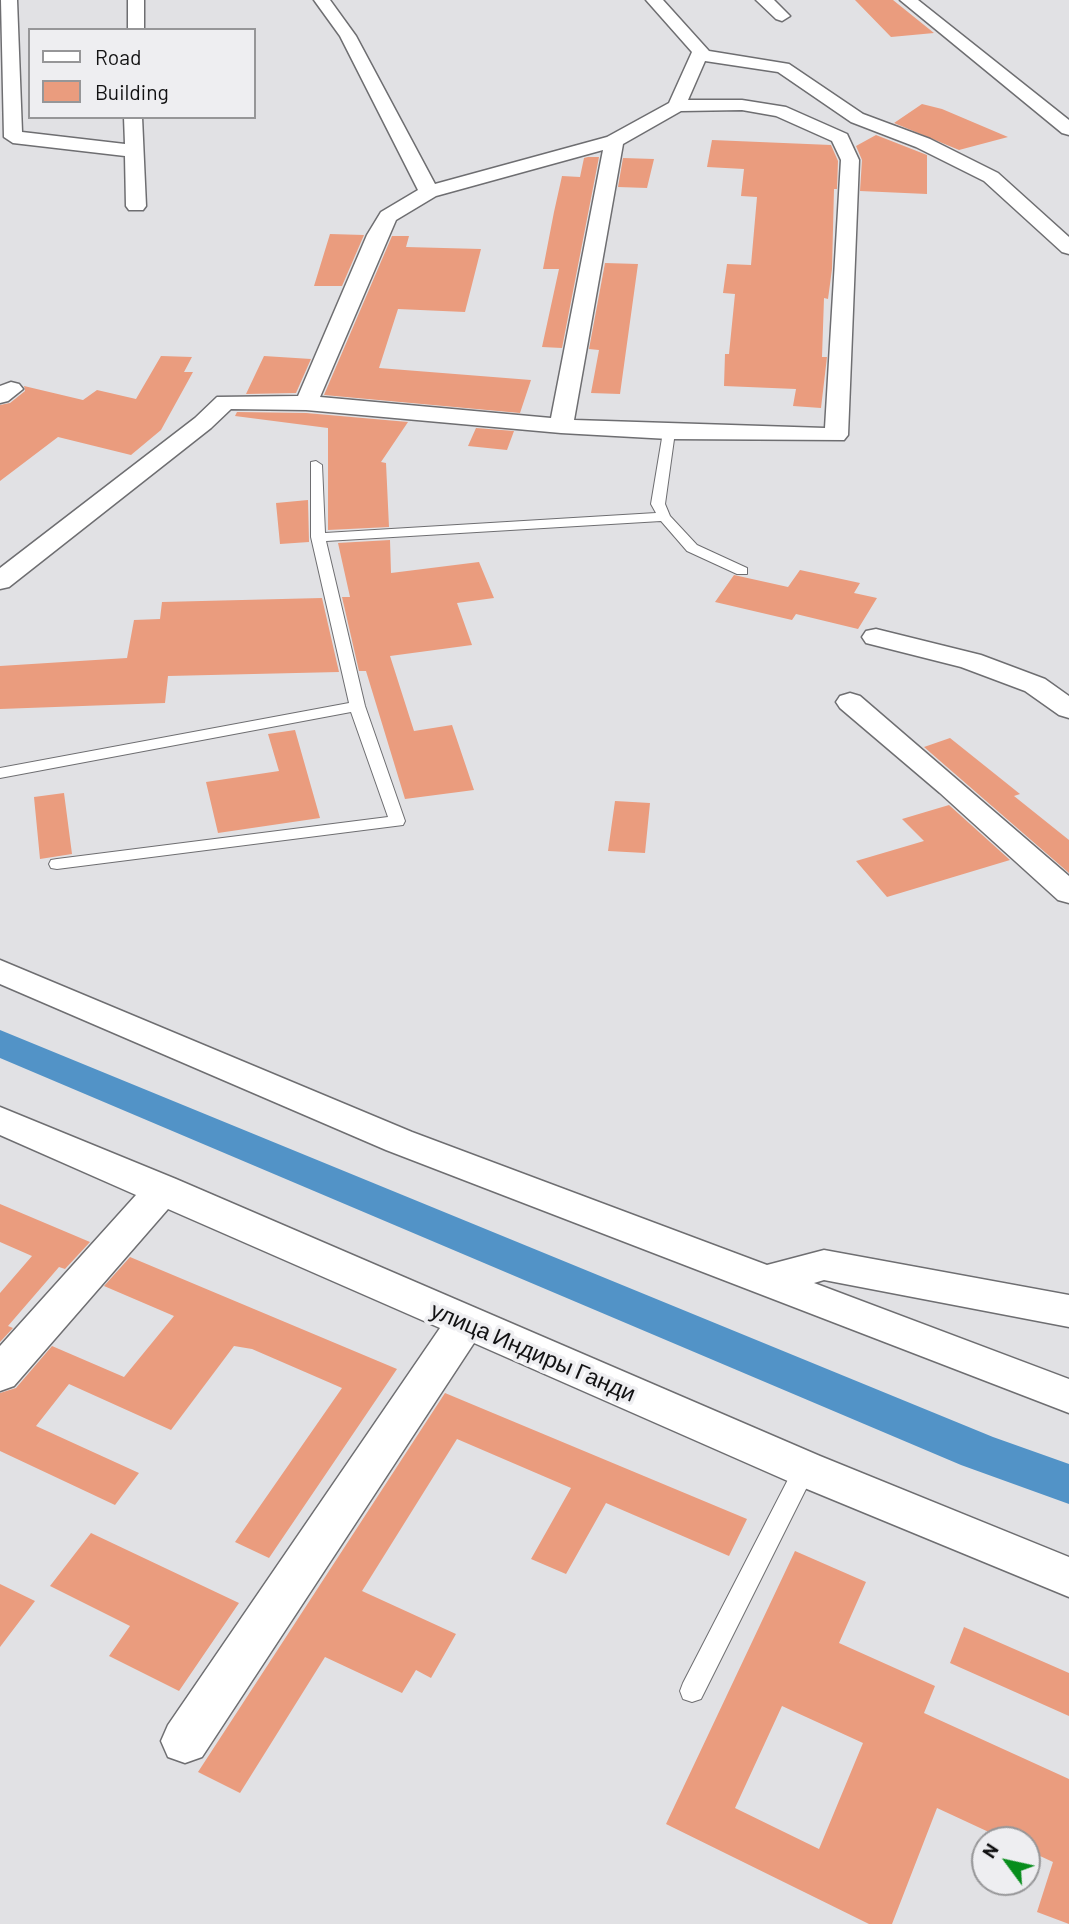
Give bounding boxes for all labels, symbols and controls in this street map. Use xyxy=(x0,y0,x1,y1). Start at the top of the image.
legend xyxy=(28,28,256,119)
text: Road xyxy=(95,44,141,69)
text: Building xyxy=(95,79,169,104)
street label: улица Индиры Ганди xyxy=(426,1296,640,1408)
north arrow xyxy=(971,1826,1041,1896)
text: N xyxy=(977,1839,1003,1862)

